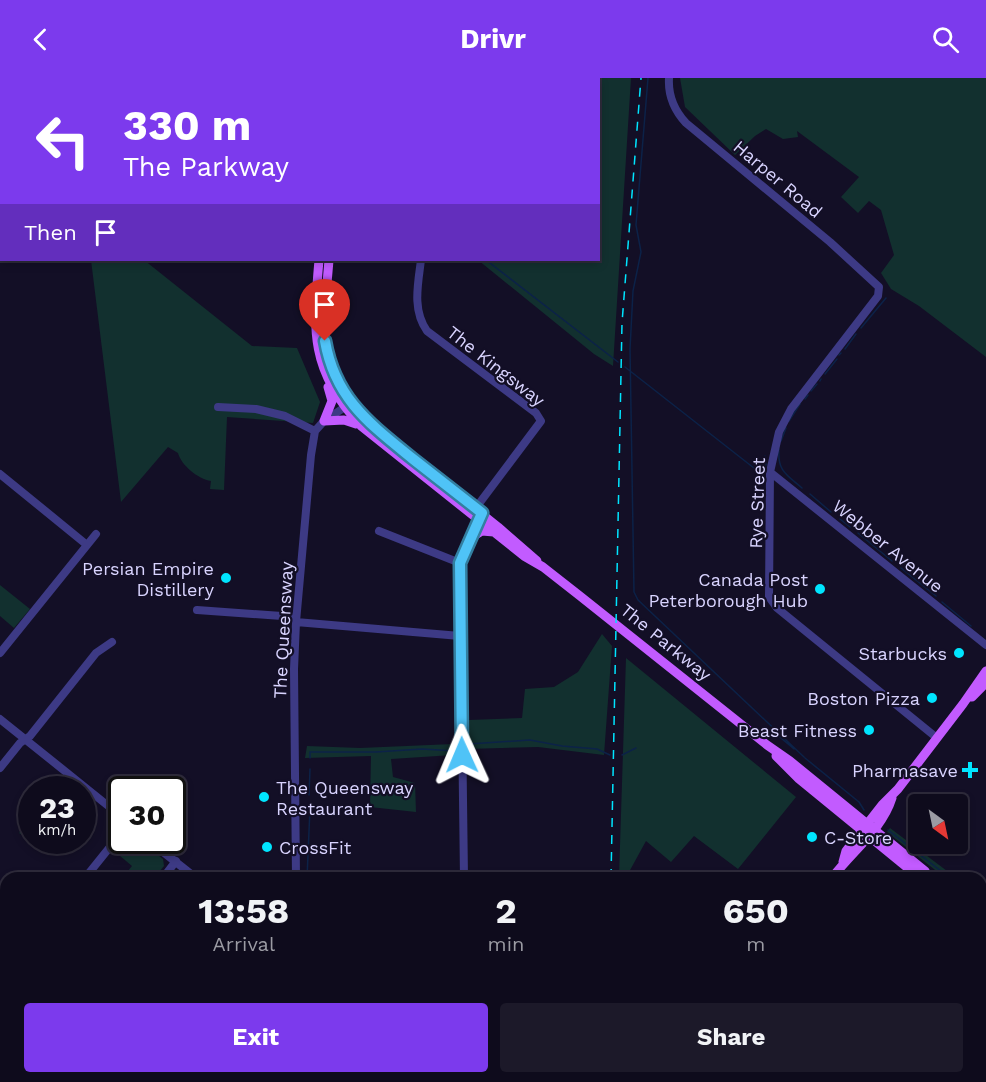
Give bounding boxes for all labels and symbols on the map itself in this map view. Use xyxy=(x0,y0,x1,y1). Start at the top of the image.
street label: Harper Road xyxy=(729,136,827,222)
pin xyxy=(299,279,350,341)
street label: The Kingsway xyxy=(443,321,550,411)
street label: Rye Street xyxy=(745,457,769,549)
street label: Webber Avenue xyxy=(829,495,947,597)
place label: Persian Empire Distillery xyxy=(82,558,215,600)
street label: The Queensway xyxy=(269,560,297,699)
place label: Canada Post Peterborough Hub xyxy=(648,569,808,611)
marker: Persian Empire Distillery xyxy=(219,571,233,585)
marker: Canada Post Peterborough Hub xyxy=(813,582,827,596)
street label: The Parkway xyxy=(616,599,716,685)
place label: Starbucks xyxy=(858,643,947,664)
marker: Starbucks xyxy=(952,646,966,660)
place label: Boston Pizza xyxy=(807,688,920,709)
marker: Boston Pizza xyxy=(925,691,939,705)
place label: Beast Fitness xyxy=(738,720,857,741)
position arrow xyxy=(430,723,494,787)
marker: Beast Fitness xyxy=(862,723,876,737)
place label: Pharmasave xyxy=(852,760,958,781)
marker: Pharmasave xyxy=(963,763,977,777)
speed limit sign: 30 xyxy=(108,776,186,854)
place label: The Queensway Restaurant xyxy=(276,777,414,819)
marker: The Queensway Restaurant xyxy=(257,790,271,804)
north arrow xyxy=(908,794,968,854)
place label: C-Store xyxy=(824,827,892,848)
marker: C-Store xyxy=(805,830,819,844)
place label: CrossFit xyxy=(279,837,352,858)
marker: CrossFit xyxy=(260,840,274,854)

